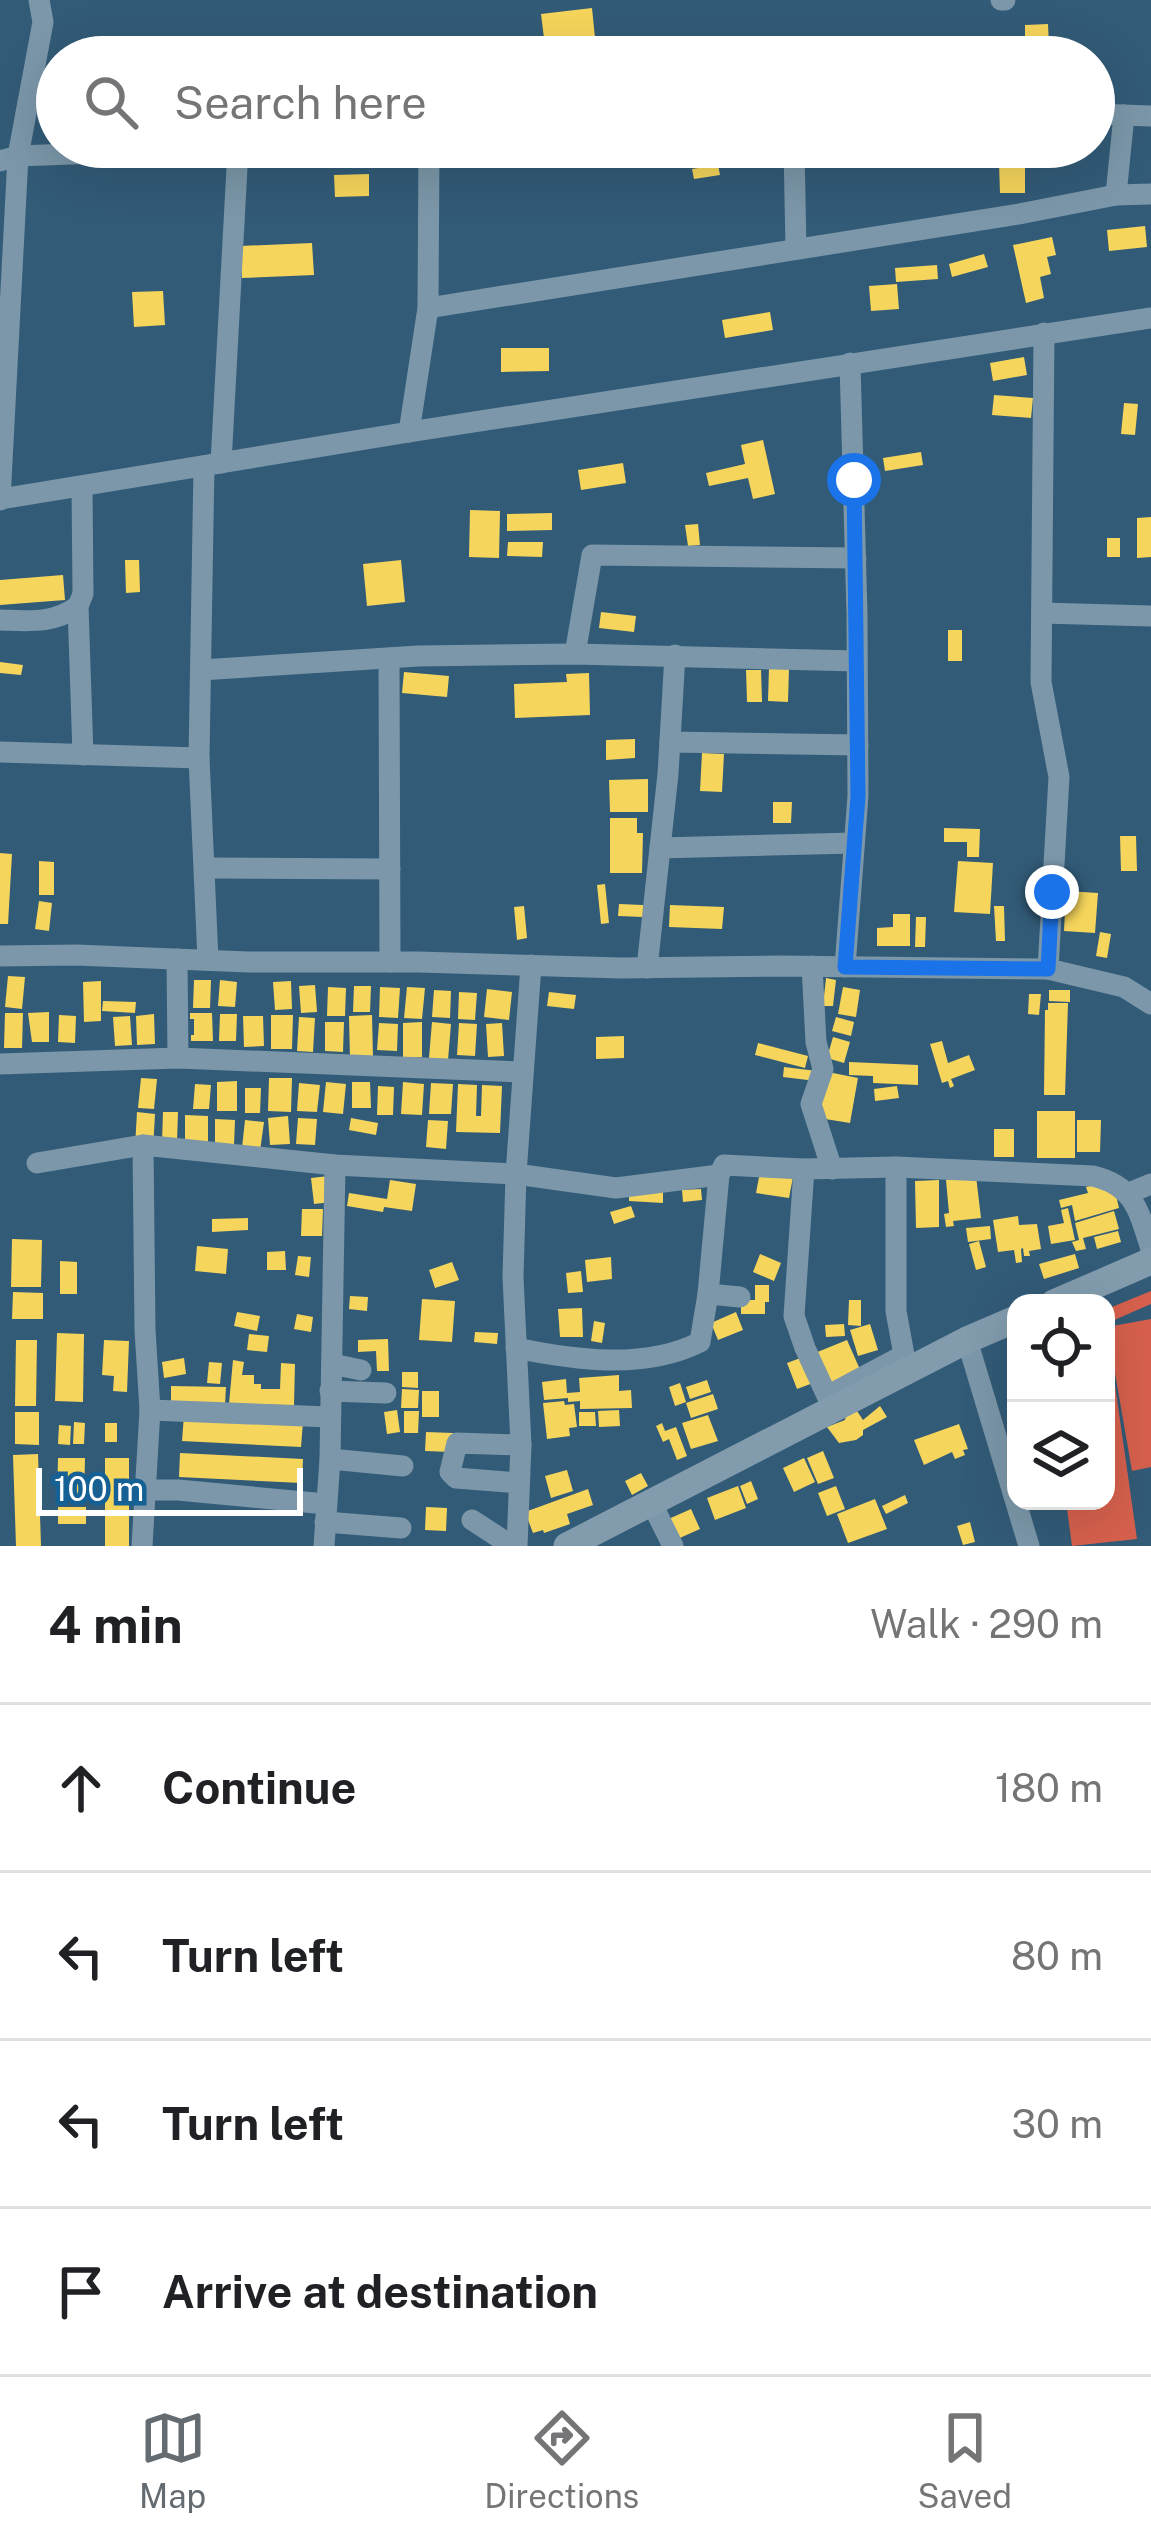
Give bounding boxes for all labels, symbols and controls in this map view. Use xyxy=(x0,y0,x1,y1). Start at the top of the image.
search box xyxy=(36,36,1115,168)
icon: search xyxy=(78,69,144,135)
text: Search here xyxy=(174,76,427,129)
route start xyxy=(827,453,881,507)
route end xyxy=(1025,865,1079,919)
map controls xyxy=(1007,1294,1115,1510)
button: locate xyxy=(1007,1294,1115,1402)
button: layers xyxy=(1007,1402,1115,1510)
scale bar xyxy=(36,1462,303,1515)
text: 100 m xyxy=(54,1470,144,1508)
text: 4 min xyxy=(48,1595,183,1654)
text: Walk · 290 m xyxy=(870,1601,1103,1647)
icon: ahead xyxy=(48,1755,114,1821)
text: Continue xyxy=(162,1761,356,1814)
text: 180 m xyxy=(995,1765,1103,1811)
icon: left xyxy=(48,1923,114,1989)
text: Turn left xyxy=(162,1929,344,1982)
text: 80 m xyxy=(1011,1933,1103,1979)
icon: left xyxy=(48,2091,114,2157)
text: Turn left xyxy=(162,2097,344,2150)
text: 30 m xyxy=(1012,2101,1103,2147)
icon: arrive xyxy=(48,2259,114,2325)
text: Arrive at destination xyxy=(162,2265,598,2318)
tab: Map xyxy=(139,2405,206,2515)
tab: Directions xyxy=(484,2405,639,2515)
tab: Saved xyxy=(918,2405,1012,2515)

